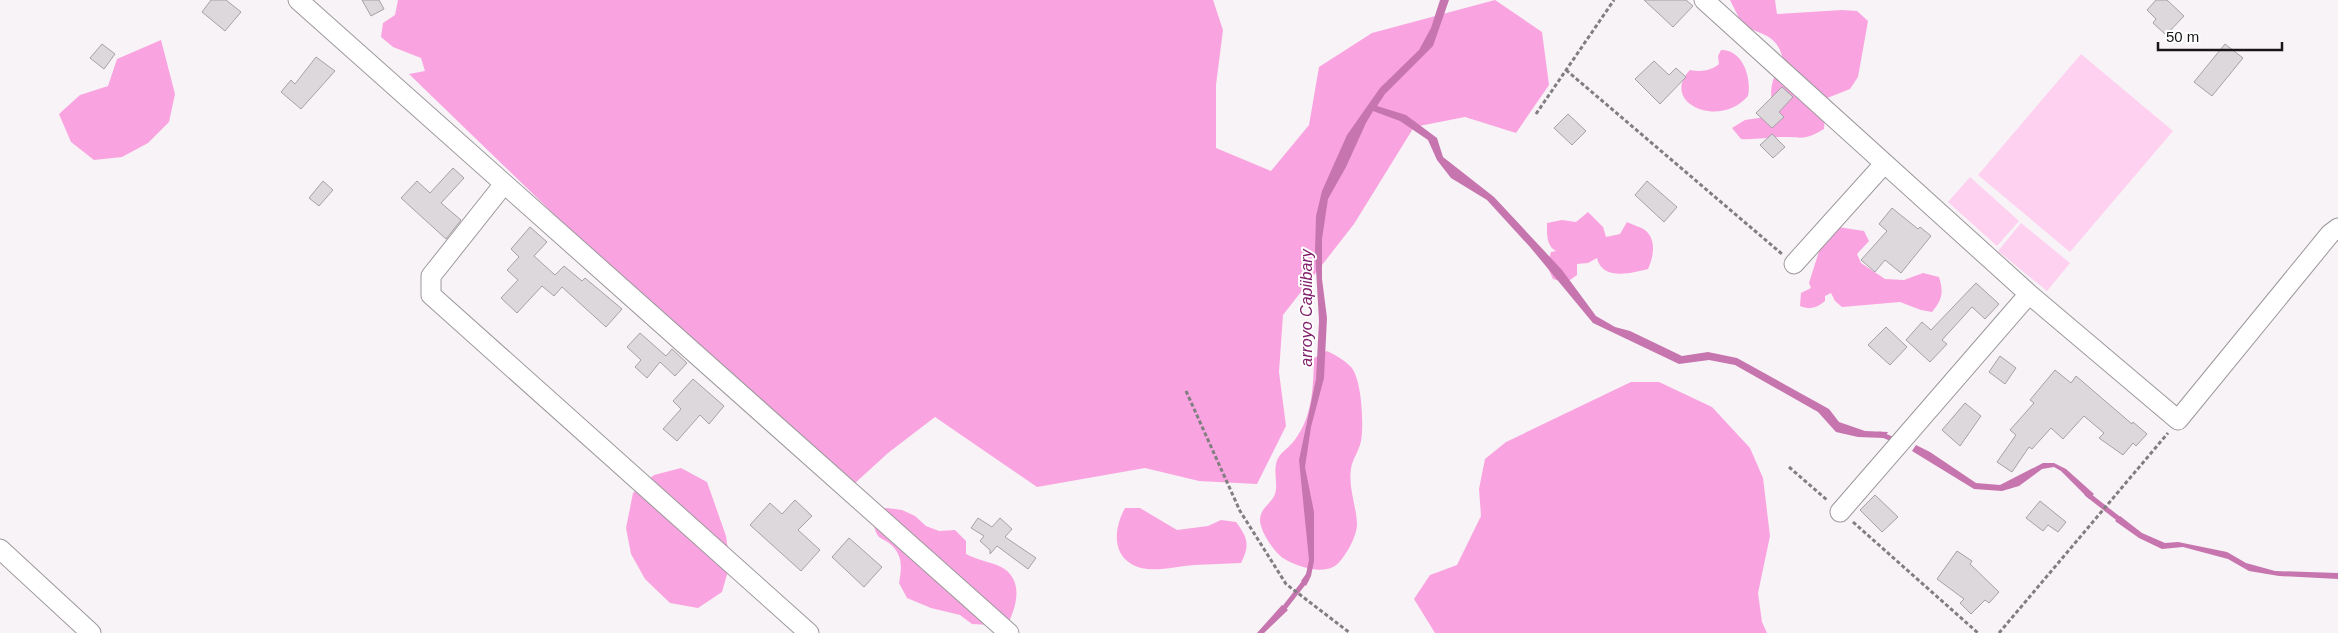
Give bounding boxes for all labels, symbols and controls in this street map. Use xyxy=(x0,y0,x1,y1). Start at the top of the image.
scale bar xyxy=(2158,20,2282,52)
text: 50 m xyxy=(2166,28,2199,45)
water label: arroyo Capiibary xyxy=(1298,248,1315,367)

